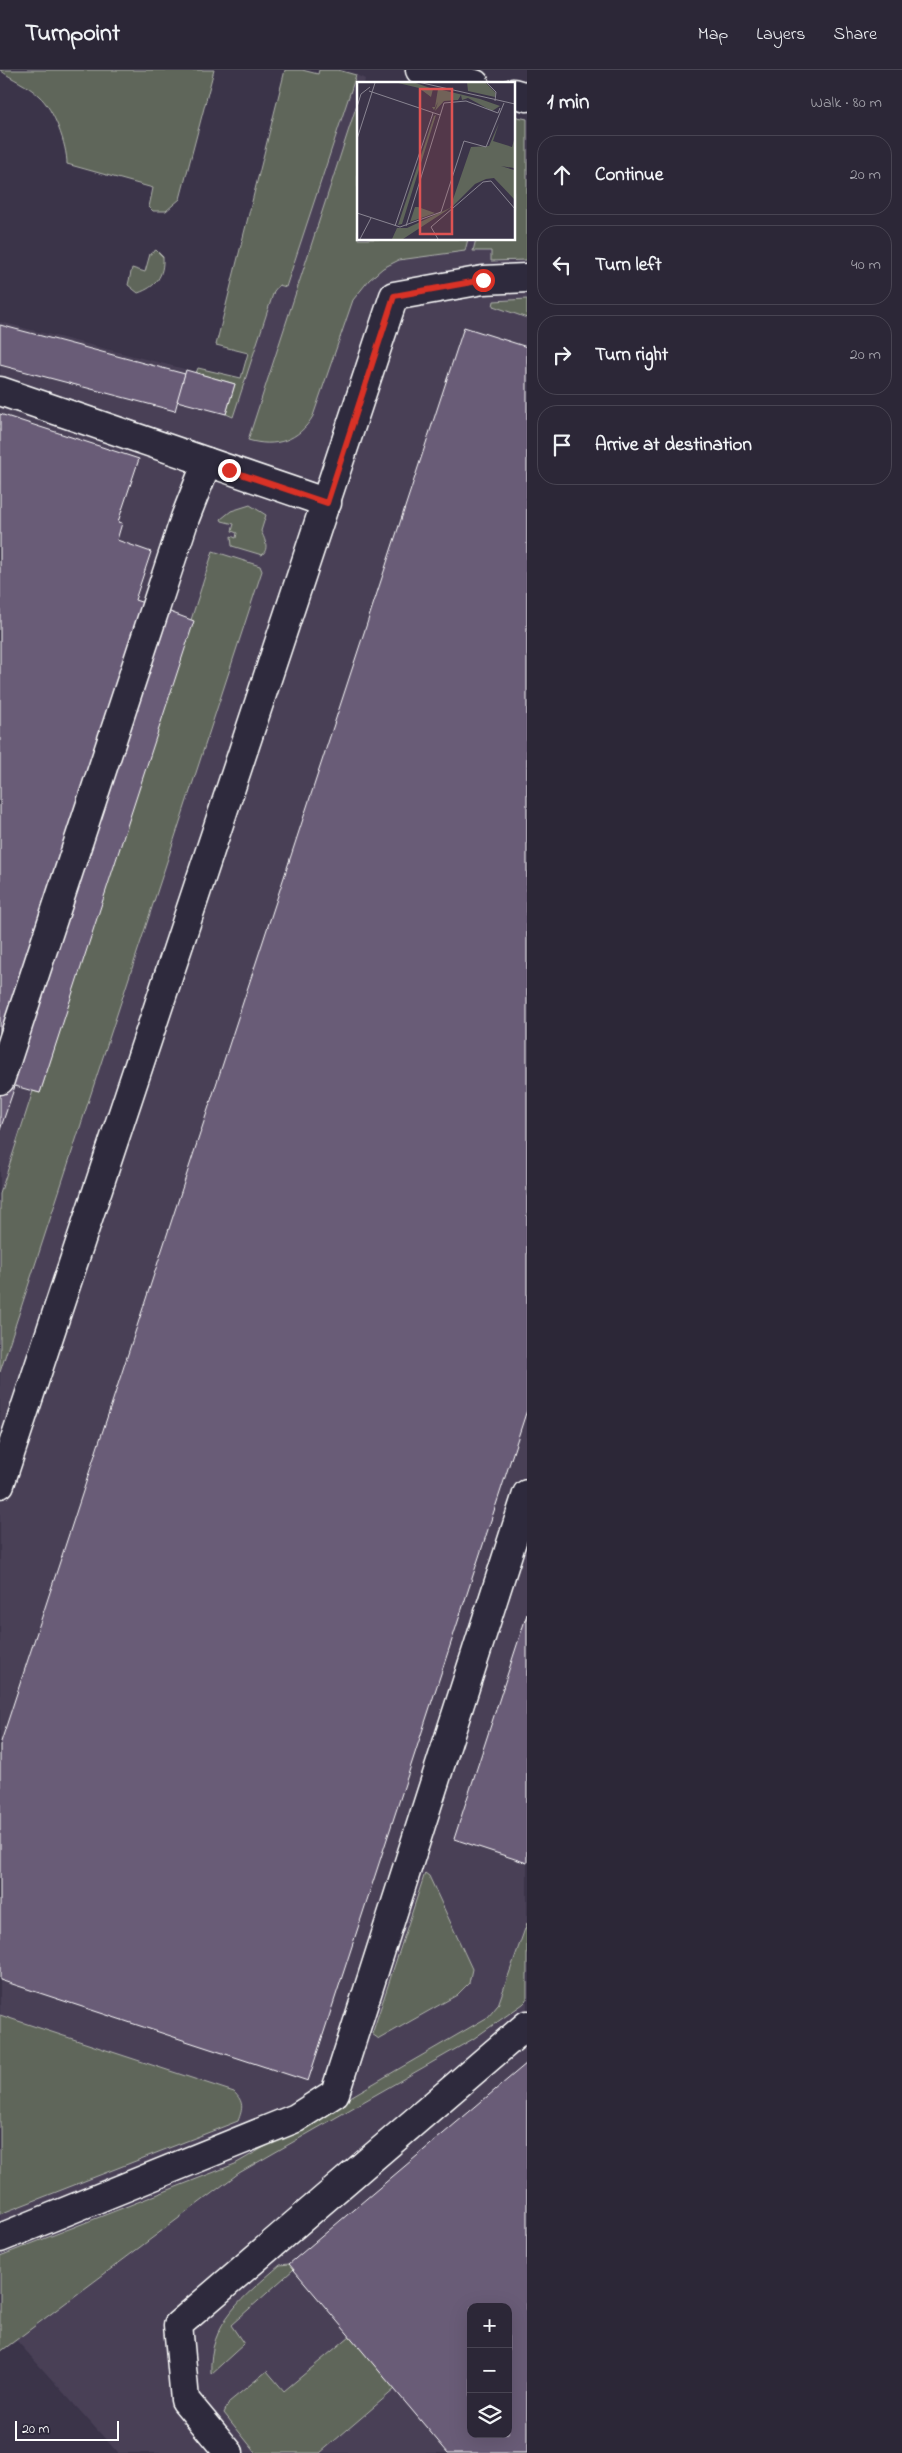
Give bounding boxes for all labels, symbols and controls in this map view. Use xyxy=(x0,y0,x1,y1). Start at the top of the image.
text: Turnpoint xyxy=(25,17,120,52)
text: Map xyxy=(698,22,728,48)
text: Layers xyxy=(756,22,806,48)
text: Share xyxy=(834,22,877,48)
inset map xyxy=(357,82,514,240)
text: 1 min xyxy=(547,88,589,118)
text: Walk · 80 m xyxy=(811,91,882,115)
icon: ahead xyxy=(548,161,576,189)
text: Continue xyxy=(595,162,663,189)
text: 20 m xyxy=(850,163,881,187)
icon: left xyxy=(548,251,576,279)
text: Turn left xyxy=(595,252,662,279)
text: 40 m xyxy=(851,253,881,277)
route start xyxy=(472,269,495,292)
icon: right xyxy=(548,341,576,369)
text: Turn right xyxy=(595,342,668,369)
text: 20 m xyxy=(850,343,881,367)
icon: arrive xyxy=(548,431,576,459)
text: Arrive at destination xyxy=(595,432,752,459)
route end xyxy=(218,459,241,482)
map controls xyxy=(467,2303,512,2438)
button: + xyxy=(467,2303,512,2348)
button: − xyxy=(467,2348,512,2393)
button: layers xyxy=(467,2393,512,2438)
scale bar xyxy=(15,2418,119,2441)
text: 20 m xyxy=(22,2419,49,2440)

